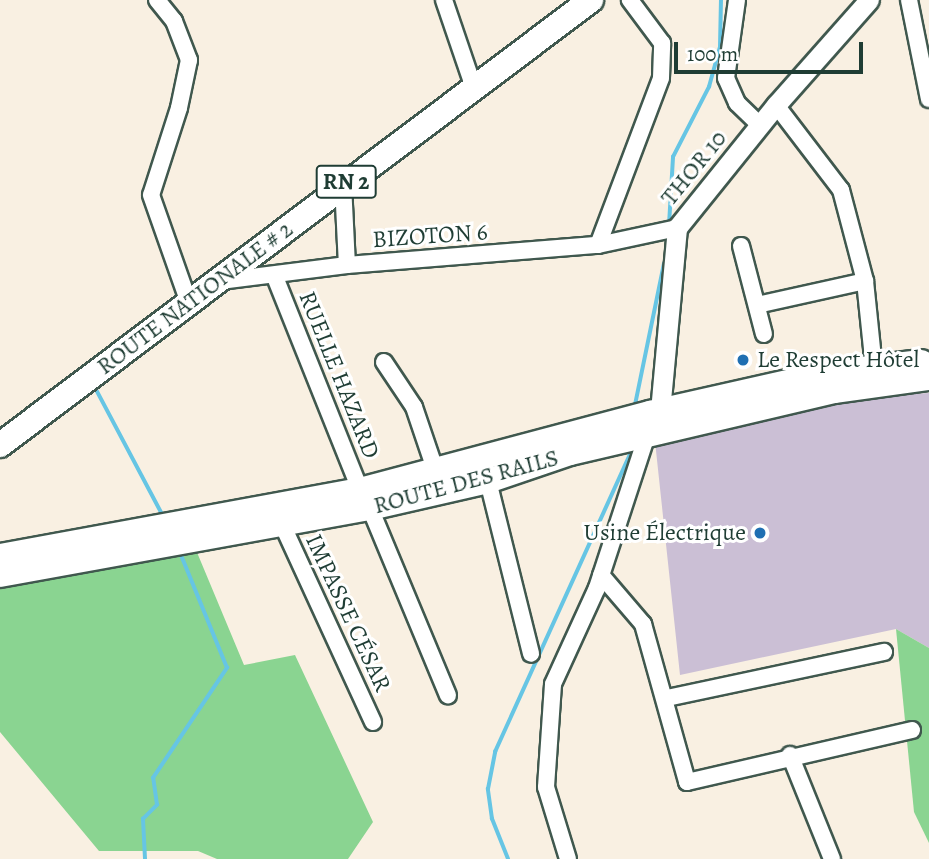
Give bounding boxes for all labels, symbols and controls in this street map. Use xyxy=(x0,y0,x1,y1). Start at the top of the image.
scale bar xyxy=(677,28,866,72)
text: 100 m xyxy=(687,40,738,68)
street label: THOR 10 xyxy=(655,125,733,211)
road number: RN 2 xyxy=(314,162,378,202)
street label: ROUTE NATIONALE # 2 xyxy=(91,215,299,381)
street label: BIZOTON 6 xyxy=(371,218,489,254)
street label: RUELLE HAZARD xyxy=(292,287,386,463)
place label: Le Respect Hôtel xyxy=(757,346,919,374)
marker: Le Respect Hôtel xyxy=(735,352,751,368)
street label: ROUTE DES RAILS xyxy=(370,443,562,521)
place label: Usine Électrique xyxy=(584,519,746,547)
marker: Usine Électrique xyxy=(752,525,768,541)
street label: IMPASSE CÉSAR xyxy=(299,530,397,696)

